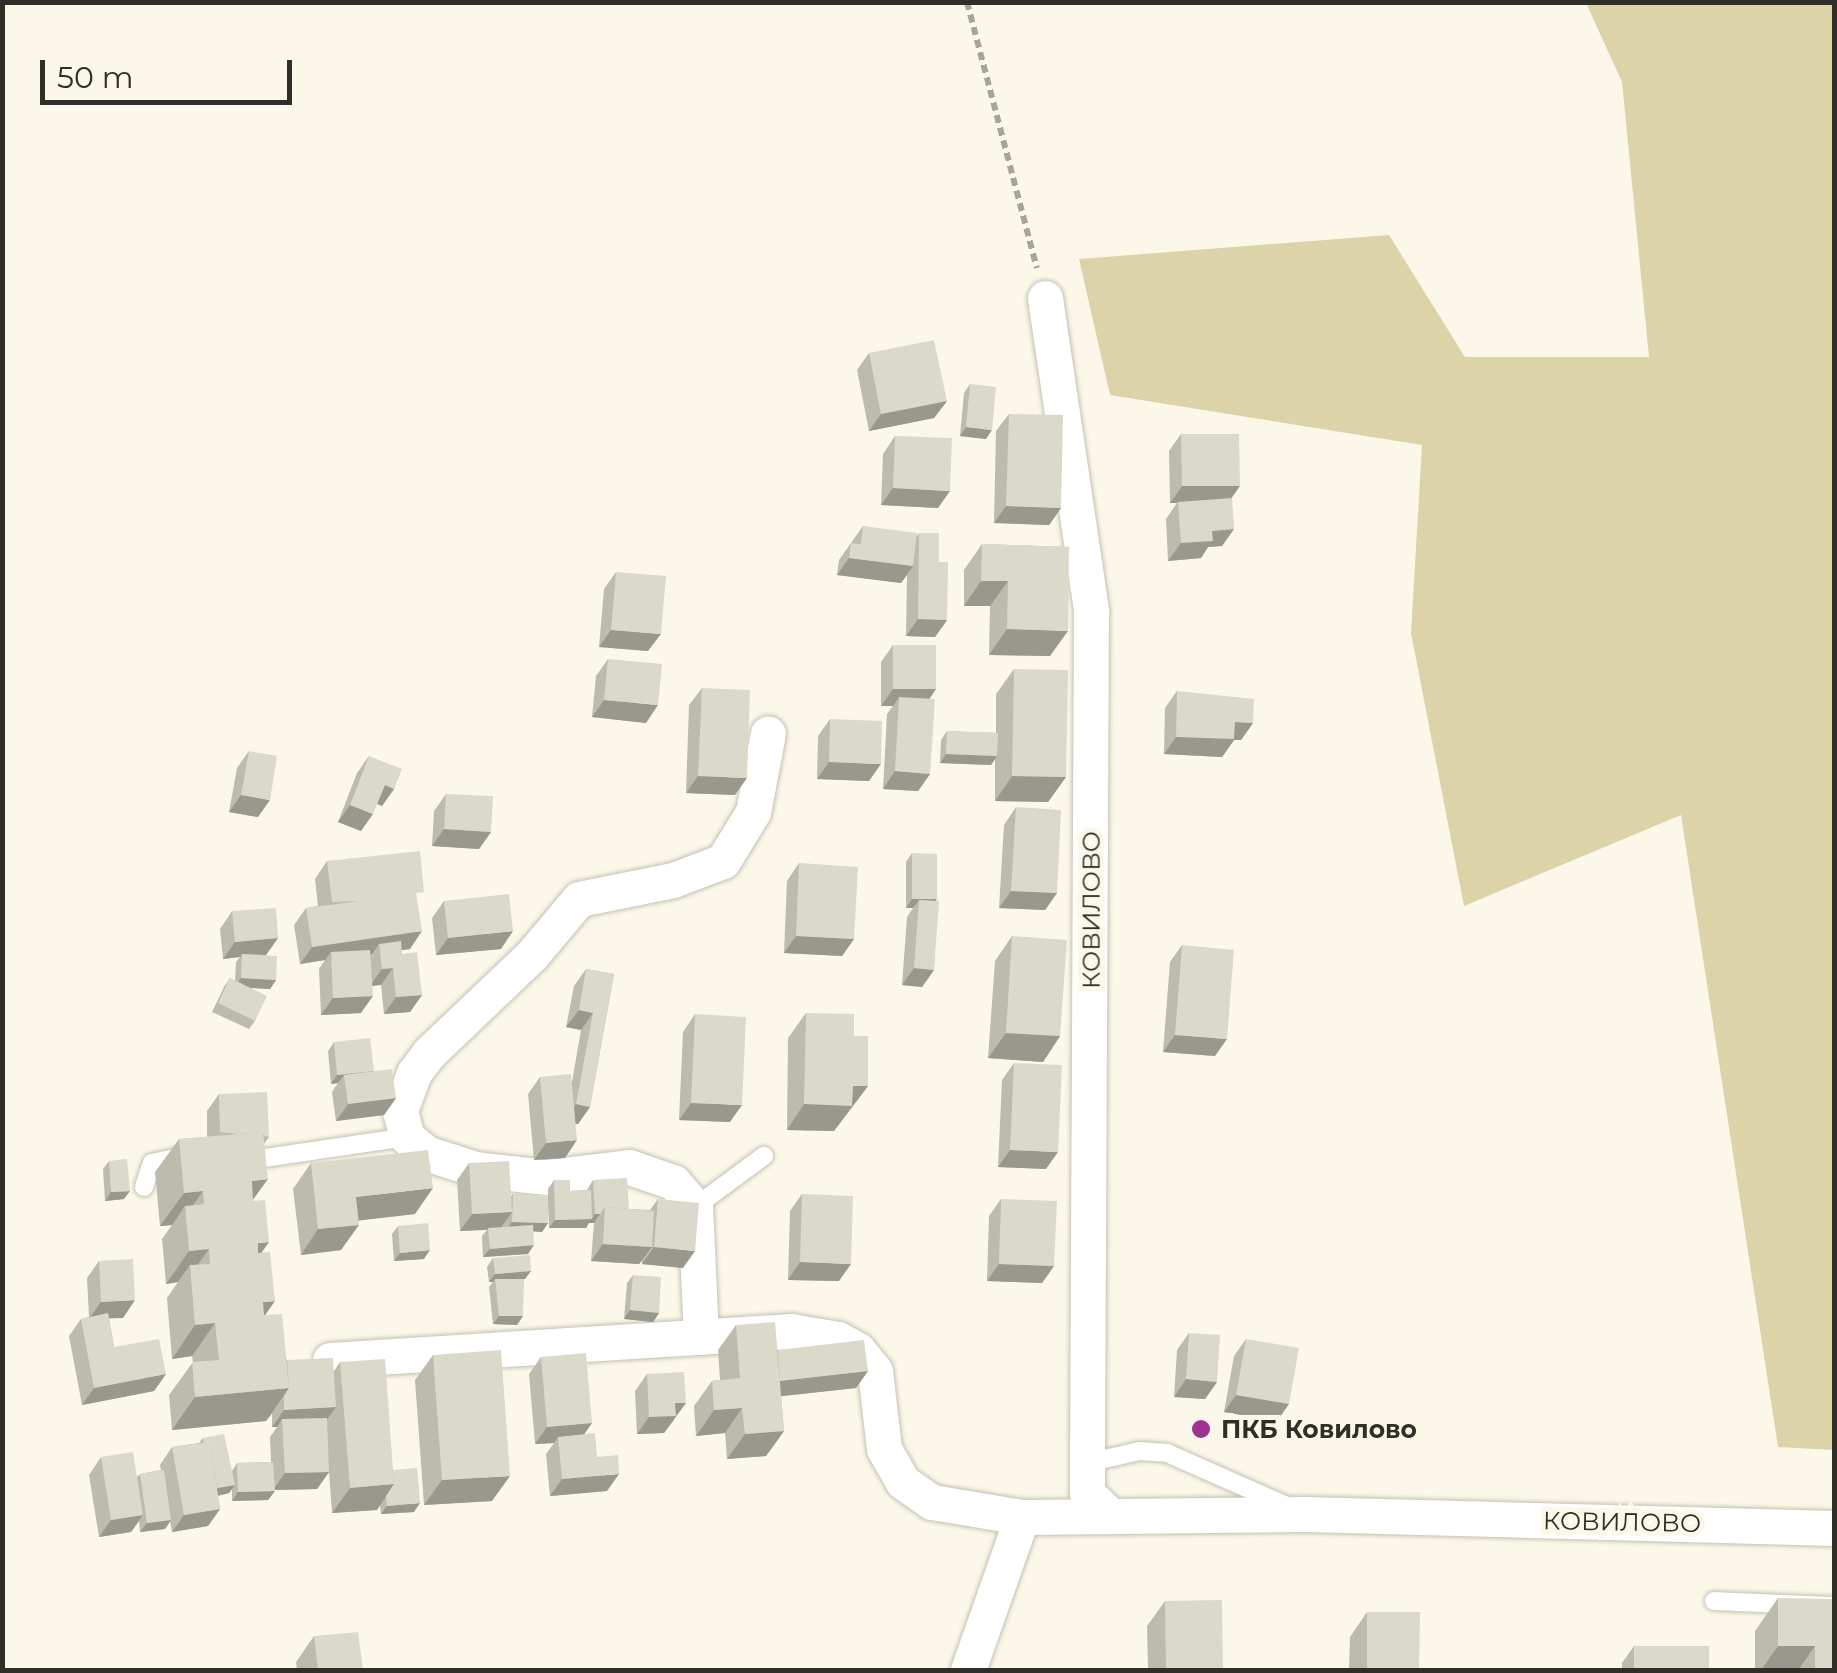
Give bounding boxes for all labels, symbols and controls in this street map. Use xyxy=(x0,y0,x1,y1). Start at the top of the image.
scale bar xyxy=(45,40,298,102)
text: 50 m xyxy=(57,59,134,96)
street label: КОВИЛОВО xyxy=(1076,831,1106,989)
place label: ПКБ Ковилово xyxy=(1221,1414,1417,1444)
marker: ПКБ Ковилово xyxy=(1190,1418,1212,1440)
street label: КОВИЛОВО xyxy=(1543,1506,1701,1538)

